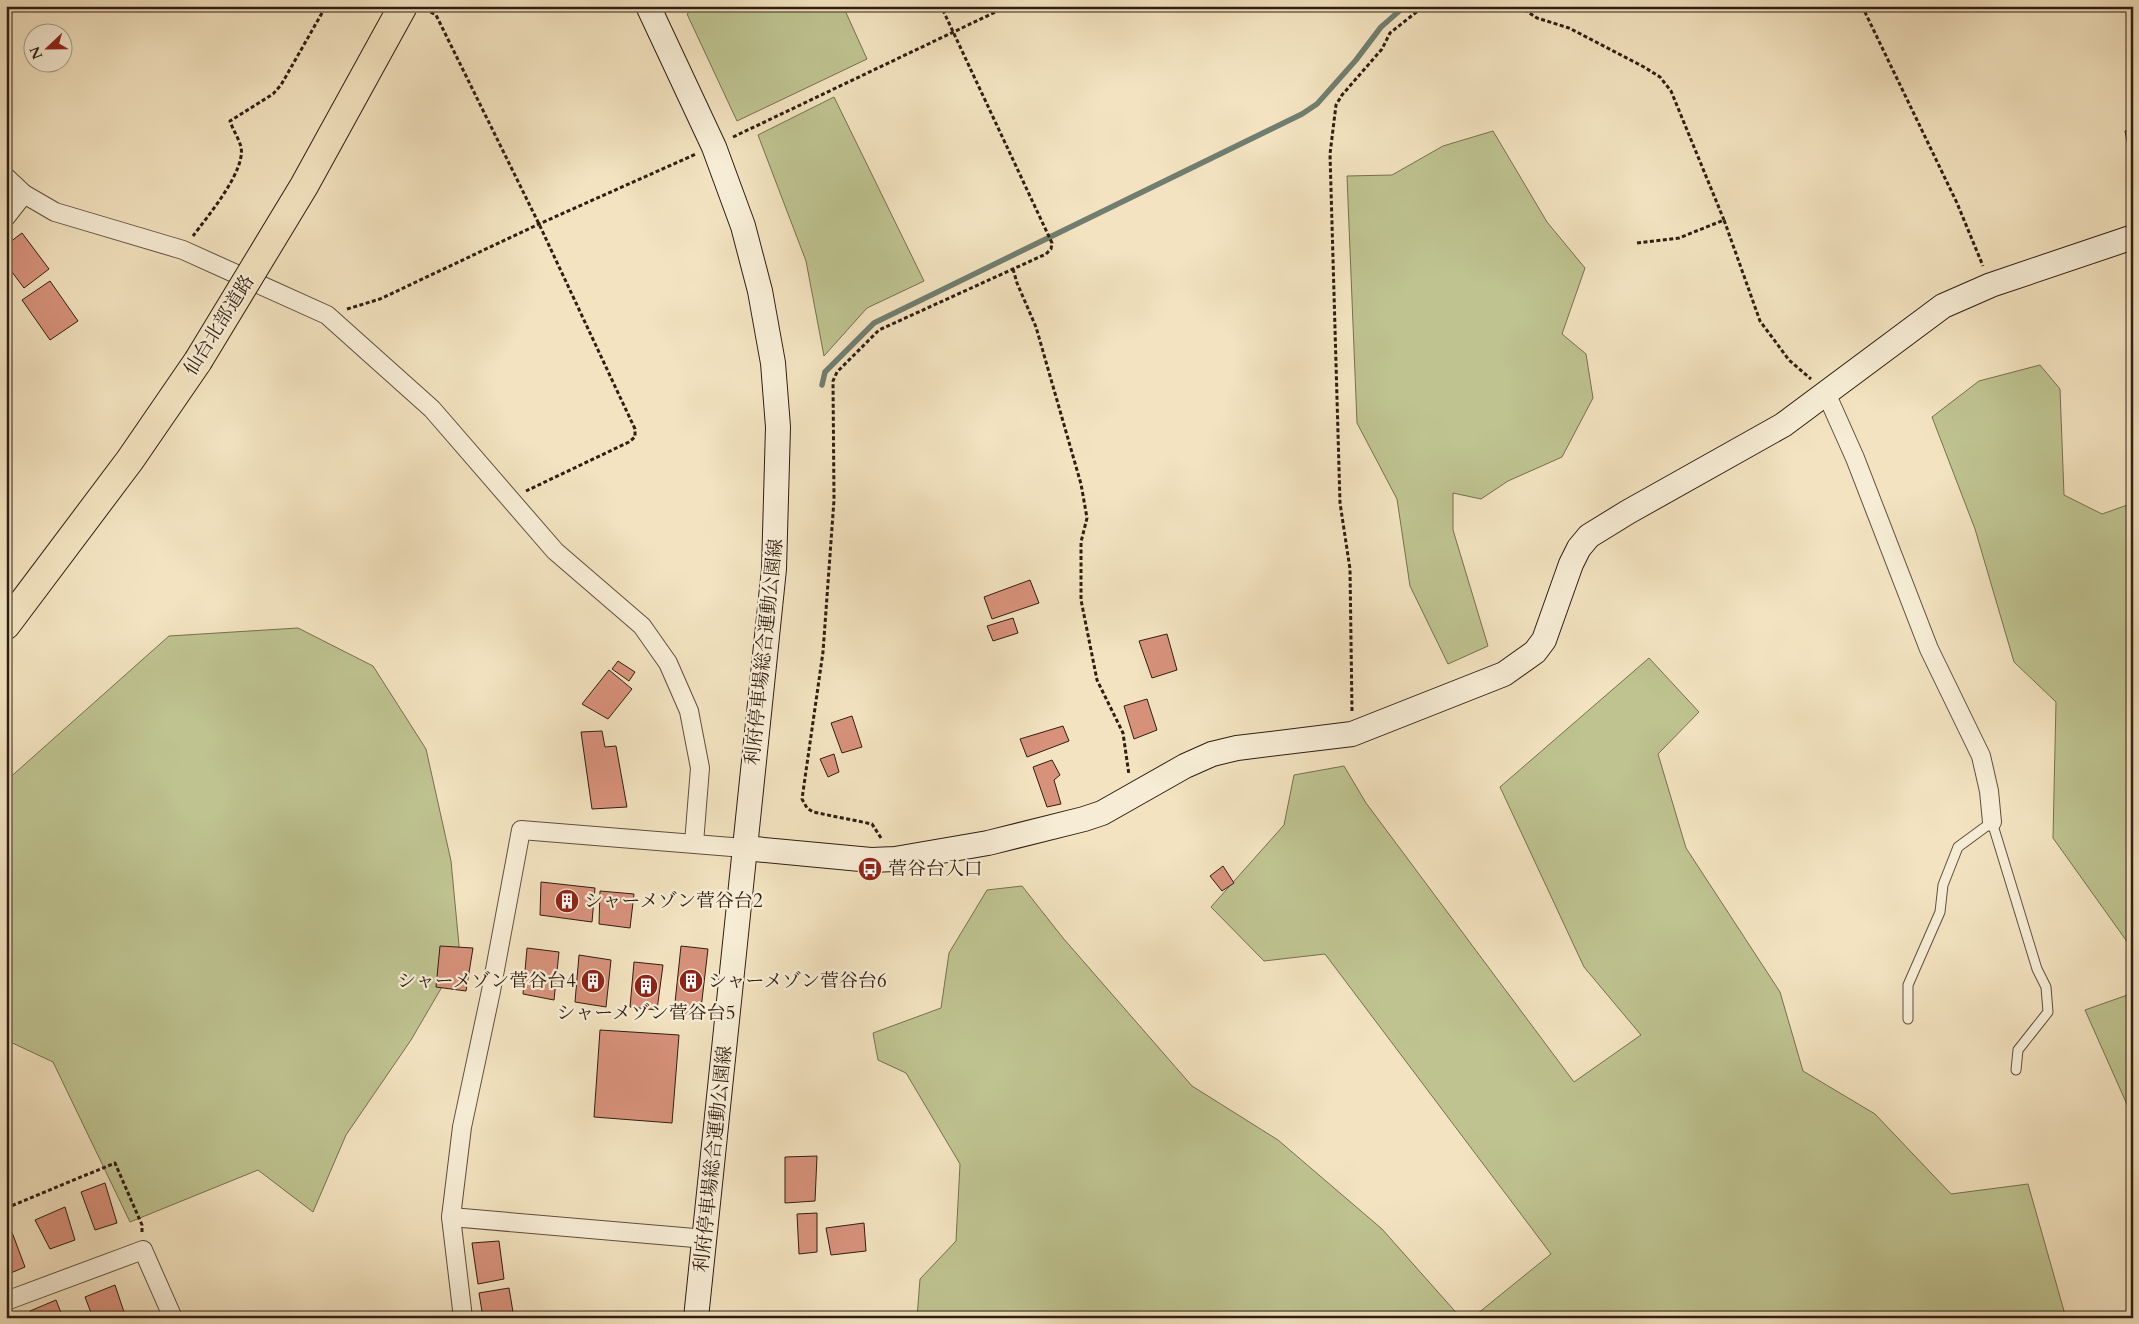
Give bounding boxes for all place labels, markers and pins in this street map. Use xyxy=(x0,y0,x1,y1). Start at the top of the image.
bus stop icon: 菅谷台入口 xyxy=(857,856,883,882)
place label: 菅谷台入口 xyxy=(888,856,983,882)
building icon: シャーメゾン菅谷台2 xyxy=(554,888,580,914)
place label: シャーメゾン菅谷台2 xyxy=(584,888,763,914)
place label: シャーメゾン菅谷台4 xyxy=(397,968,576,994)
building icon: シャーメゾン菅谷台4 xyxy=(580,968,606,994)
building icon: シャーメゾン菅谷台6 xyxy=(678,968,704,994)
place label: シャーメゾン菅谷台6 xyxy=(708,968,887,994)
building icon: シャーメゾン菅谷台5 xyxy=(633,973,659,999)
place label: シャーメゾン菅谷台5 xyxy=(557,1000,735,1026)

